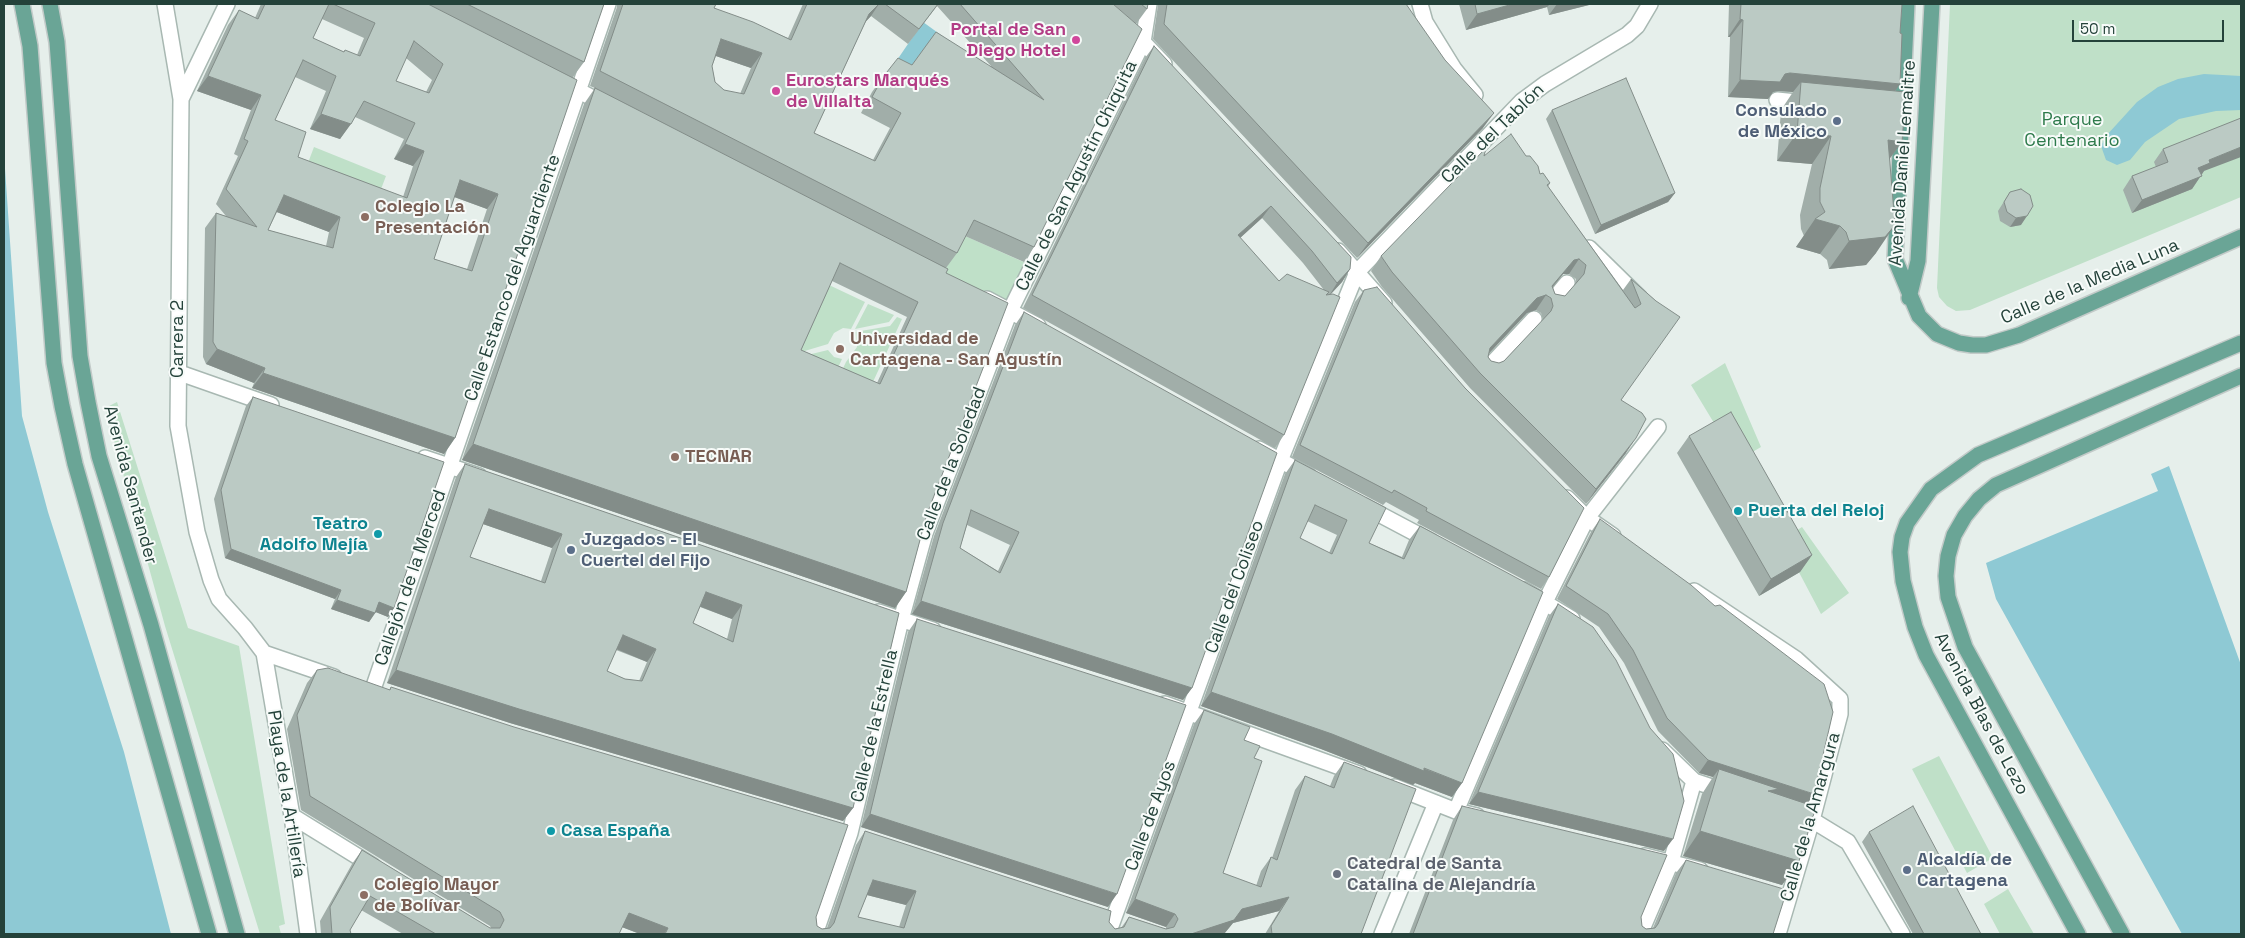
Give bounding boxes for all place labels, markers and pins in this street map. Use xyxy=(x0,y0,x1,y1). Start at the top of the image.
place label: Portal de San Diego Hotel xyxy=(950,19,1066,62)
marker: Portal de San Diego Hotel xyxy=(1070,34,1082,46)
place label: Eurostars Marqués de Villalta xyxy=(786,70,949,112)
marker: Eurostars Marqués de Villalta xyxy=(770,85,782,97)
place label: Consulado de México xyxy=(1735,100,1827,142)
marker: Consulado de México xyxy=(1831,115,1843,127)
place label: Colegio La Presentación xyxy=(375,196,490,238)
marker: Colegio La Presentación xyxy=(359,211,371,223)
place label: Universidad de Cartagena - San Agustín xyxy=(850,328,1062,370)
marker: Universidad de Cartagena - San Agustín xyxy=(834,343,846,355)
place label: TECNAR xyxy=(685,446,752,468)
marker: TECNAR xyxy=(669,451,681,463)
place label: Puerta del Reloj xyxy=(1748,500,1884,522)
marker: Puerta del Reloj xyxy=(1732,505,1744,517)
place label: Teatro Adolfo Mejía xyxy=(260,513,368,556)
marker: Teatro Adolfo Mejía xyxy=(372,528,384,540)
place label: Juzgados - El Cuertel del Fijo xyxy=(581,529,710,572)
marker: Juzgados - El Cuertel del Fijo xyxy=(565,544,577,556)
place label: Casa España xyxy=(561,820,670,842)
marker: Casa España xyxy=(545,825,557,837)
place label: Alcaldía de Cartagena xyxy=(1917,849,2012,892)
place label: Catedral de Santa Catalina de Alejandría xyxy=(1347,853,1536,896)
marker: Alcaldía de Cartagena xyxy=(1901,864,1913,876)
marker: Catedral de Santa Catalina de Alejandría xyxy=(1331,868,1343,880)
place label: Colegio Mayor de Bolívar xyxy=(374,874,499,916)
marker: Colegio Mayor de Bolívar xyxy=(358,889,370,901)

